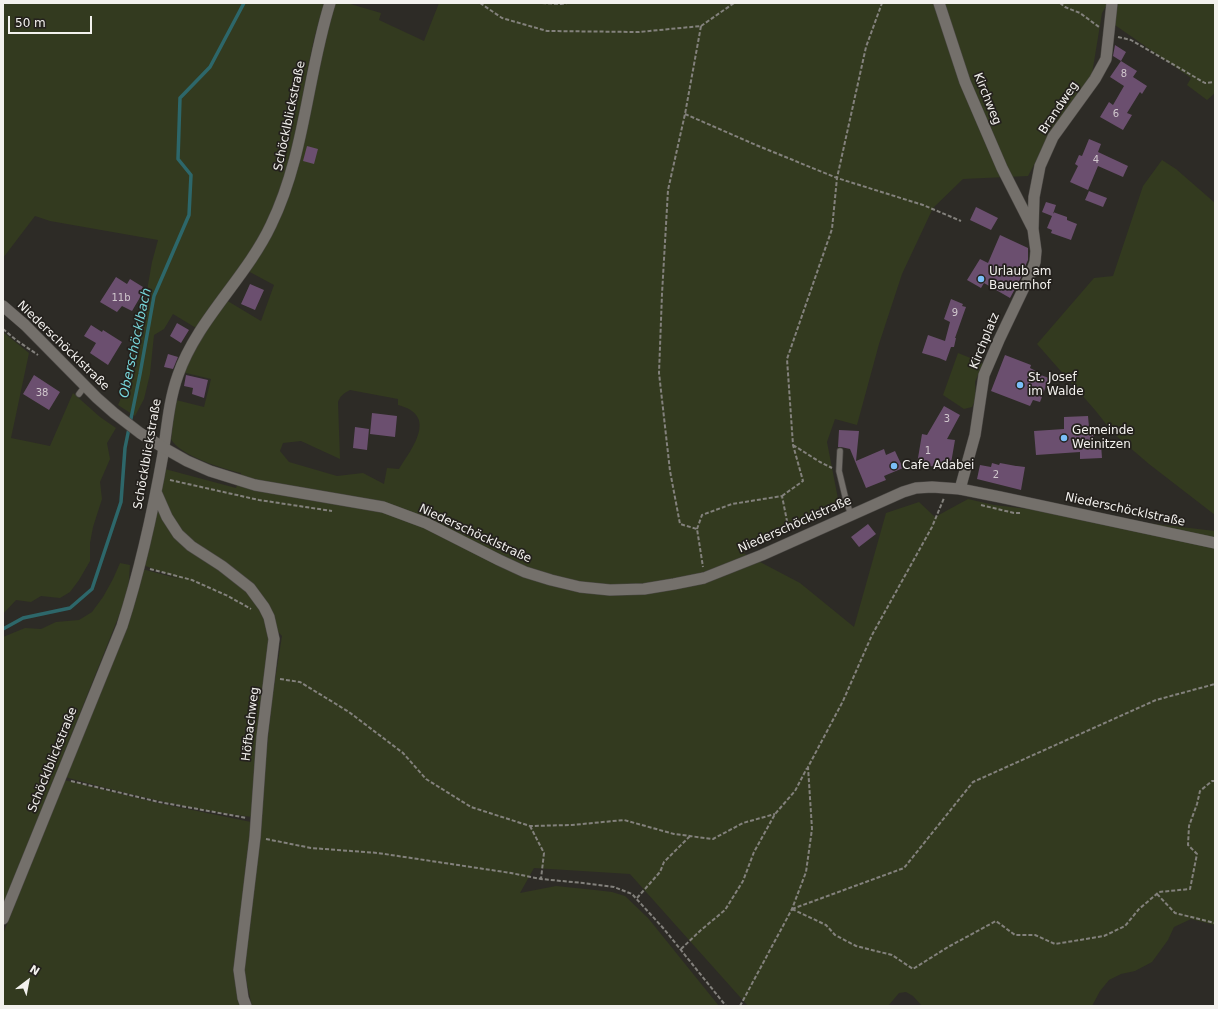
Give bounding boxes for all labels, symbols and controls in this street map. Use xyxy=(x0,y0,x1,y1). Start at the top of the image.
scale bar xyxy=(10,8,94,34)
text: 50 m xyxy=(15,16,46,30)
street label: Schöcklblickstraße xyxy=(271,60,309,172)
house number: 8 xyxy=(1121,68,1127,80)
street label: Kirchweg xyxy=(970,71,1004,127)
street label: Brandweg xyxy=(1036,79,1082,137)
house number: 6 xyxy=(1113,108,1119,120)
house number: 4 xyxy=(1093,154,1099,166)
place label: Urlaub am Bauernhof xyxy=(989,265,1051,293)
marker: Urlaub am Bauernhof xyxy=(976,274,986,284)
water label: Oberschöcklbach xyxy=(117,287,155,399)
house number: 11b xyxy=(111,292,131,304)
street label: Niederschöcklstraße xyxy=(14,298,112,394)
house number: 9 xyxy=(952,307,958,319)
street label: Kirchplatz xyxy=(967,311,1003,371)
place label: St. Josef im Walde xyxy=(1028,371,1084,399)
marker: St. Josef im Walde xyxy=(1015,380,1025,390)
house number: 38 xyxy=(36,387,48,399)
street label: Schöcklblickstraße xyxy=(131,398,165,510)
house number: 3 xyxy=(944,413,950,425)
place label: Gemeinde Weinitzen xyxy=(1072,424,1134,452)
marker: Gemeinde Weinitzen xyxy=(1059,433,1069,443)
house number: 1 xyxy=(925,445,931,457)
place label: Cafe Adabei xyxy=(902,459,974,473)
marker: Cafe Adabei xyxy=(889,461,899,471)
house number: 2 xyxy=(993,469,999,481)
street label: Niederschöcklstraße xyxy=(1064,490,1186,530)
street label: Niederschöcklstraße xyxy=(736,494,854,556)
street label: Niederschöcklstraße xyxy=(416,502,534,566)
street label: Höfbachweg xyxy=(239,686,263,762)
street label: Schöcklblickstraße xyxy=(25,705,81,815)
north arrow xyxy=(8,961,48,1001)
text: N xyxy=(27,962,42,978)

